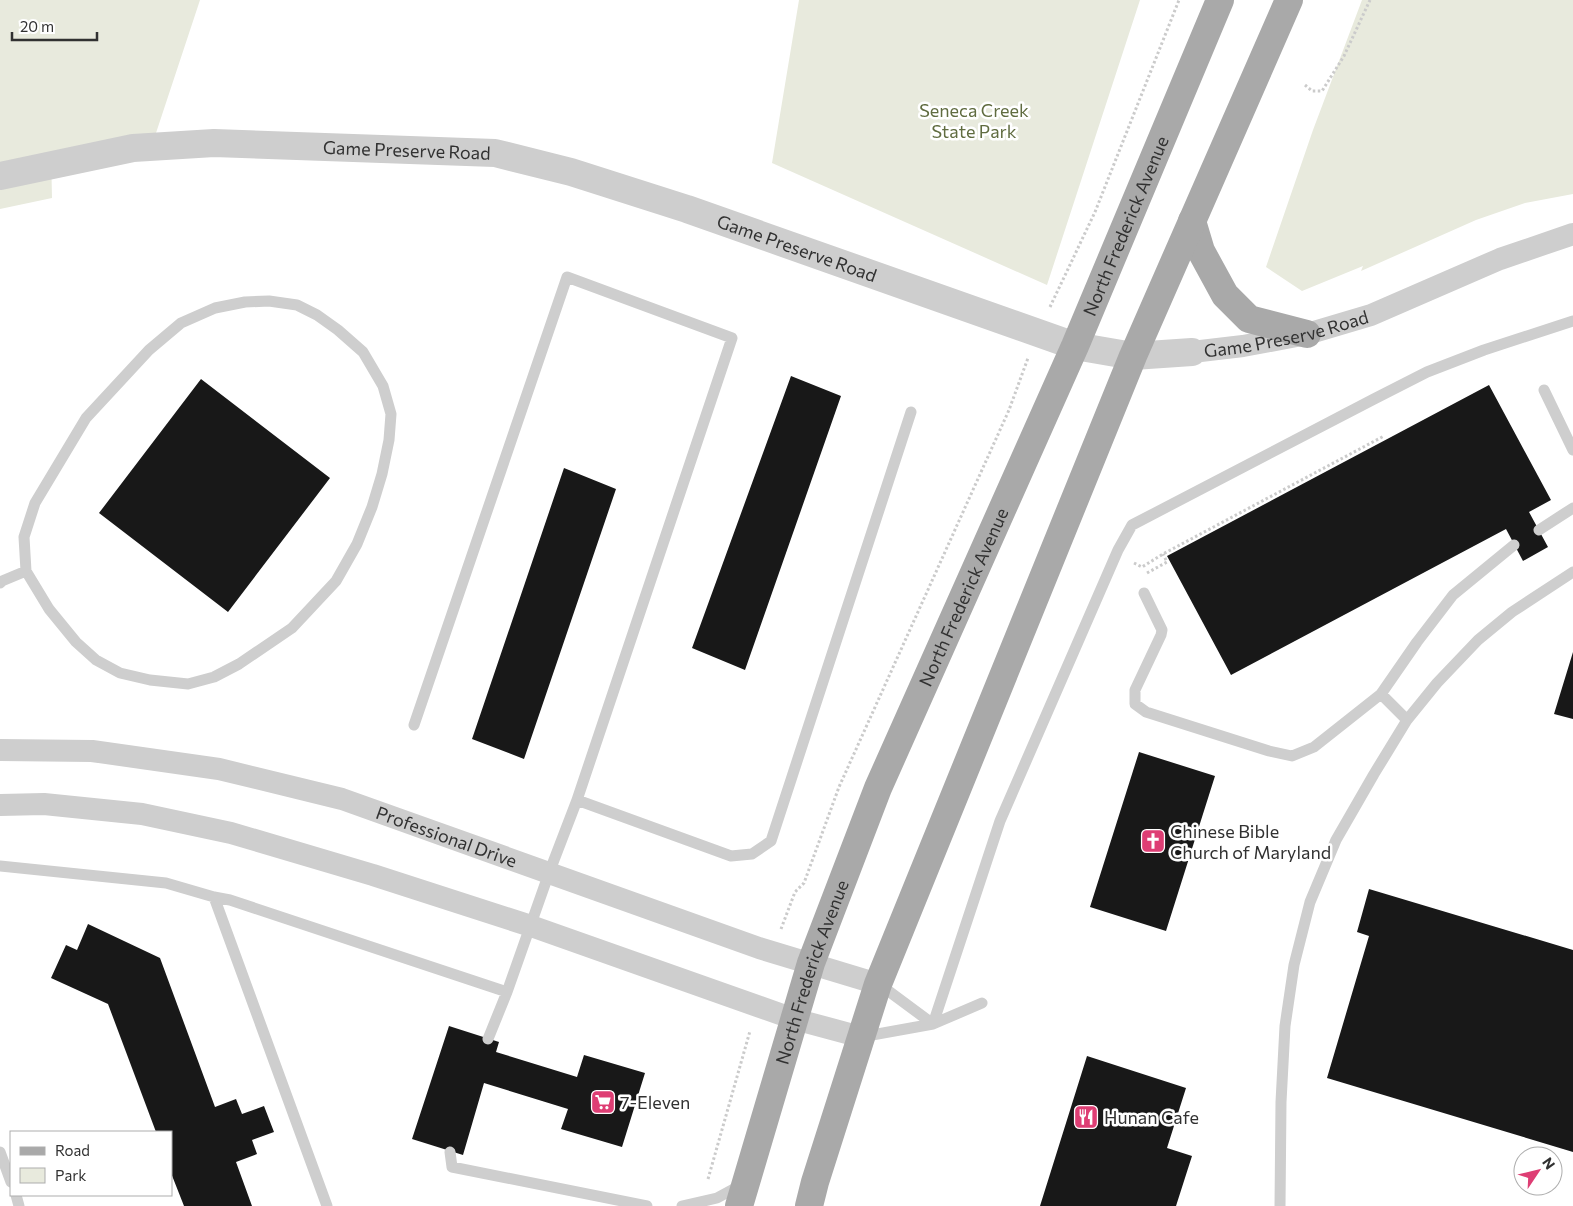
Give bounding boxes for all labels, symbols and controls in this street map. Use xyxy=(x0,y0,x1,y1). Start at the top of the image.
scale bar xyxy=(12,10,98,42)
text: 20 m xyxy=(20,17,54,35)
park label: Seneca Creek State Park xyxy=(919,99,1029,142)
street label: North Frederick Avenue xyxy=(1078,133,1173,319)
street label: Game Preserve Road xyxy=(323,136,491,164)
street label: Game Preserve Road xyxy=(714,210,880,286)
street label: Game Preserve Road xyxy=(1203,305,1371,362)
street label: North Frederick Avenue xyxy=(914,504,1013,690)
street label: Professional Drive xyxy=(373,801,520,872)
place label: Chinese Bible Church of Maryland xyxy=(1170,820,1331,863)
church icon: Chinese Bible Church of Maryland xyxy=(1140,828,1166,854)
street label: North Frederick Avenue xyxy=(771,877,853,1067)
supermarket icon: 7-Eleven xyxy=(590,1089,616,1115)
place label: 7-Eleven xyxy=(620,1091,690,1113)
restaurant icon: Hunan Cafe xyxy=(1073,1104,1099,1130)
place label: Hunan Cafe xyxy=(1104,1106,1199,1128)
legend xyxy=(10,1131,172,1196)
text: Road xyxy=(55,1141,90,1159)
north arrow xyxy=(1513,1146,1563,1196)
text: N xyxy=(1539,1154,1559,1172)
text: Park xyxy=(55,1166,86,1184)

